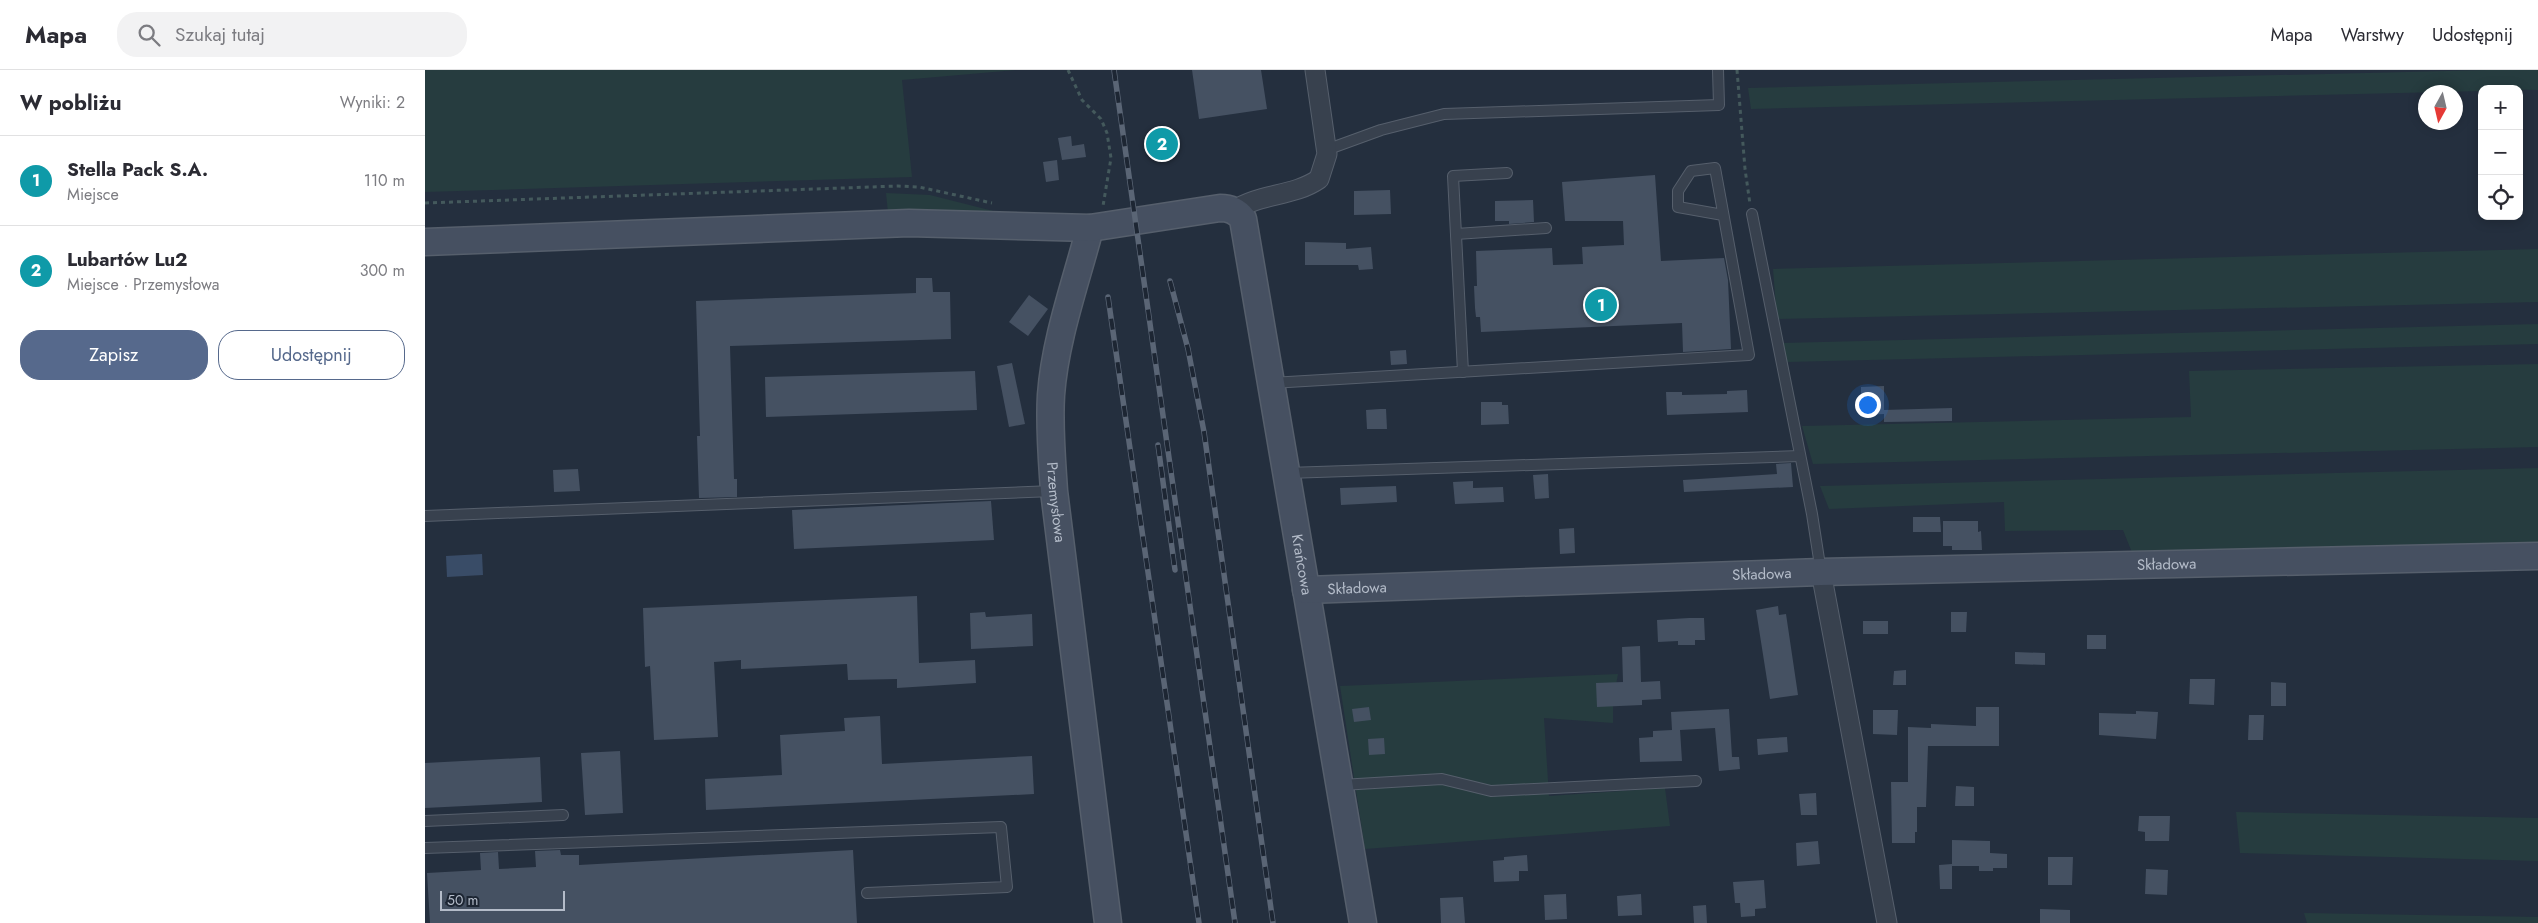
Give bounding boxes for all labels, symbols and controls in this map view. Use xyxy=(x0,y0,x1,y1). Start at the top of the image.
search box xyxy=(117,12,467,57)
text: Mapa xyxy=(25,17,87,52)
icon: search xyxy=(135,21,163,49)
text: Szukaj tutaj xyxy=(175,21,265,48)
text: Mapa xyxy=(2271,22,2313,48)
text: Warstwy xyxy=(2341,22,2404,48)
text: Udostępnij xyxy=(2432,22,2513,48)
north arrow xyxy=(2418,85,2463,130)
map controls xyxy=(2478,85,2523,220)
button: + xyxy=(2478,85,2523,130)
text: W pobliżu xyxy=(20,88,121,118)
text: Wyniki: 2 xyxy=(340,91,405,114)
pin: 2 xyxy=(1146,125,1178,163)
button: − xyxy=(2478,130,2523,175)
text: Stella Pack S.A. xyxy=(67,156,208,183)
text: 1 xyxy=(32,169,40,192)
text: 110 m xyxy=(364,169,405,192)
button: locate xyxy=(2478,175,2523,220)
text: Miejsce xyxy=(67,183,119,206)
text: Lubartów Lu2 xyxy=(67,246,188,273)
text: 2 xyxy=(31,259,41,282)
text: 300 m xyxy=(360,259,405,282)
text: Miejsce · Przemysłowa xyxy=(67,273,220,296)
pin: 1 xyxy=(1585,286,1617,324)
button: Zapisz xyxy=(20,330,208,380)
button: Udostępnij xyxy=(218,330,405,380)
your location xyxy=(1855,392,1881,418)
street label: Przemysłowa xyxy=(1041,461,1071,544)
street label: Krańcowa xyxy=(1286,532,1318,597)
street label: Składowa xyxy=(2137,553,2197,576)
street label: Składowa xyxy=(1732,562,1792,586)
street label: Składowa xyxy=(1327,576,1387,600)
scale bar xyxy=(440,888,565,911)
text: 50 m xyxy=(447,890,478,910)

